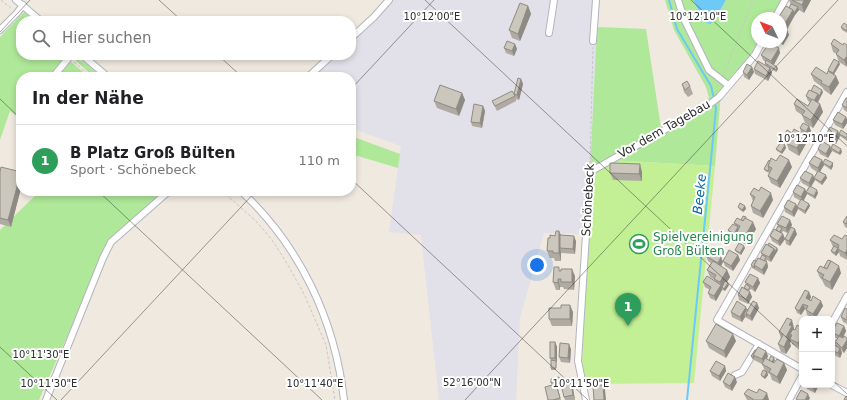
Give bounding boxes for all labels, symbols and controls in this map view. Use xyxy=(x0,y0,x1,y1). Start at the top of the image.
text: 10°12'00"E xyxy=(404,11,460,22)
text: 10°12'10"E xyxy=(670,11,726,22)
north arrow xyxy=(751,12,787,48)
search box xyxy=(16,16,356,60)
icon: search xyxy=(30,27,52,49)
text: Hier suchen xyxy=(62,29,151,47)
text: In der Nähe xyxy=(32,88,144,108)
street label: Vor dem Tagebau xyxy=(615,97,713,161)
text: 10°12'10"E xyxy=(778,133,834,144)
text: B Platz Groß Bülten xyxy=(70,144,235,162)
text: 1 xyxy=(40,153,50,168)
text: 110 m xyxy=(298,153,340,168)
text: Sport · Schönebeck xyxy=(70,162,196,177)
street label: Schönebeck xyxy=(579,163,597,237)
water label: Beeke xyxy=(690,173,709,215)
place label: Spielvereinigung Groß Bülten xyxy=(653,230,754,258)
sports icon: Spielvereinigung Groß Bülten xyxy=(628,233,650,255)
your location xyxy=(527,255,547,275)
pin: 1 xyxy=(615,293,641,326)
map controls xyxy=(799,316,835,388)
button: + xyxy=(799,316,835,352)
text: 10°11'30"E xyxy=(13,349,69,360)
button: − xyxy=(799,352,835,388)
text: 52°16'00"N xyxy=(443,377,501,388)
text: 10°11'30"E xyxy=(21,378,77,389)
text: 10°11'40"E xyxy=(287,378,343,389)
text: 10°11'50"E xyxy=(553,378,609,389)

